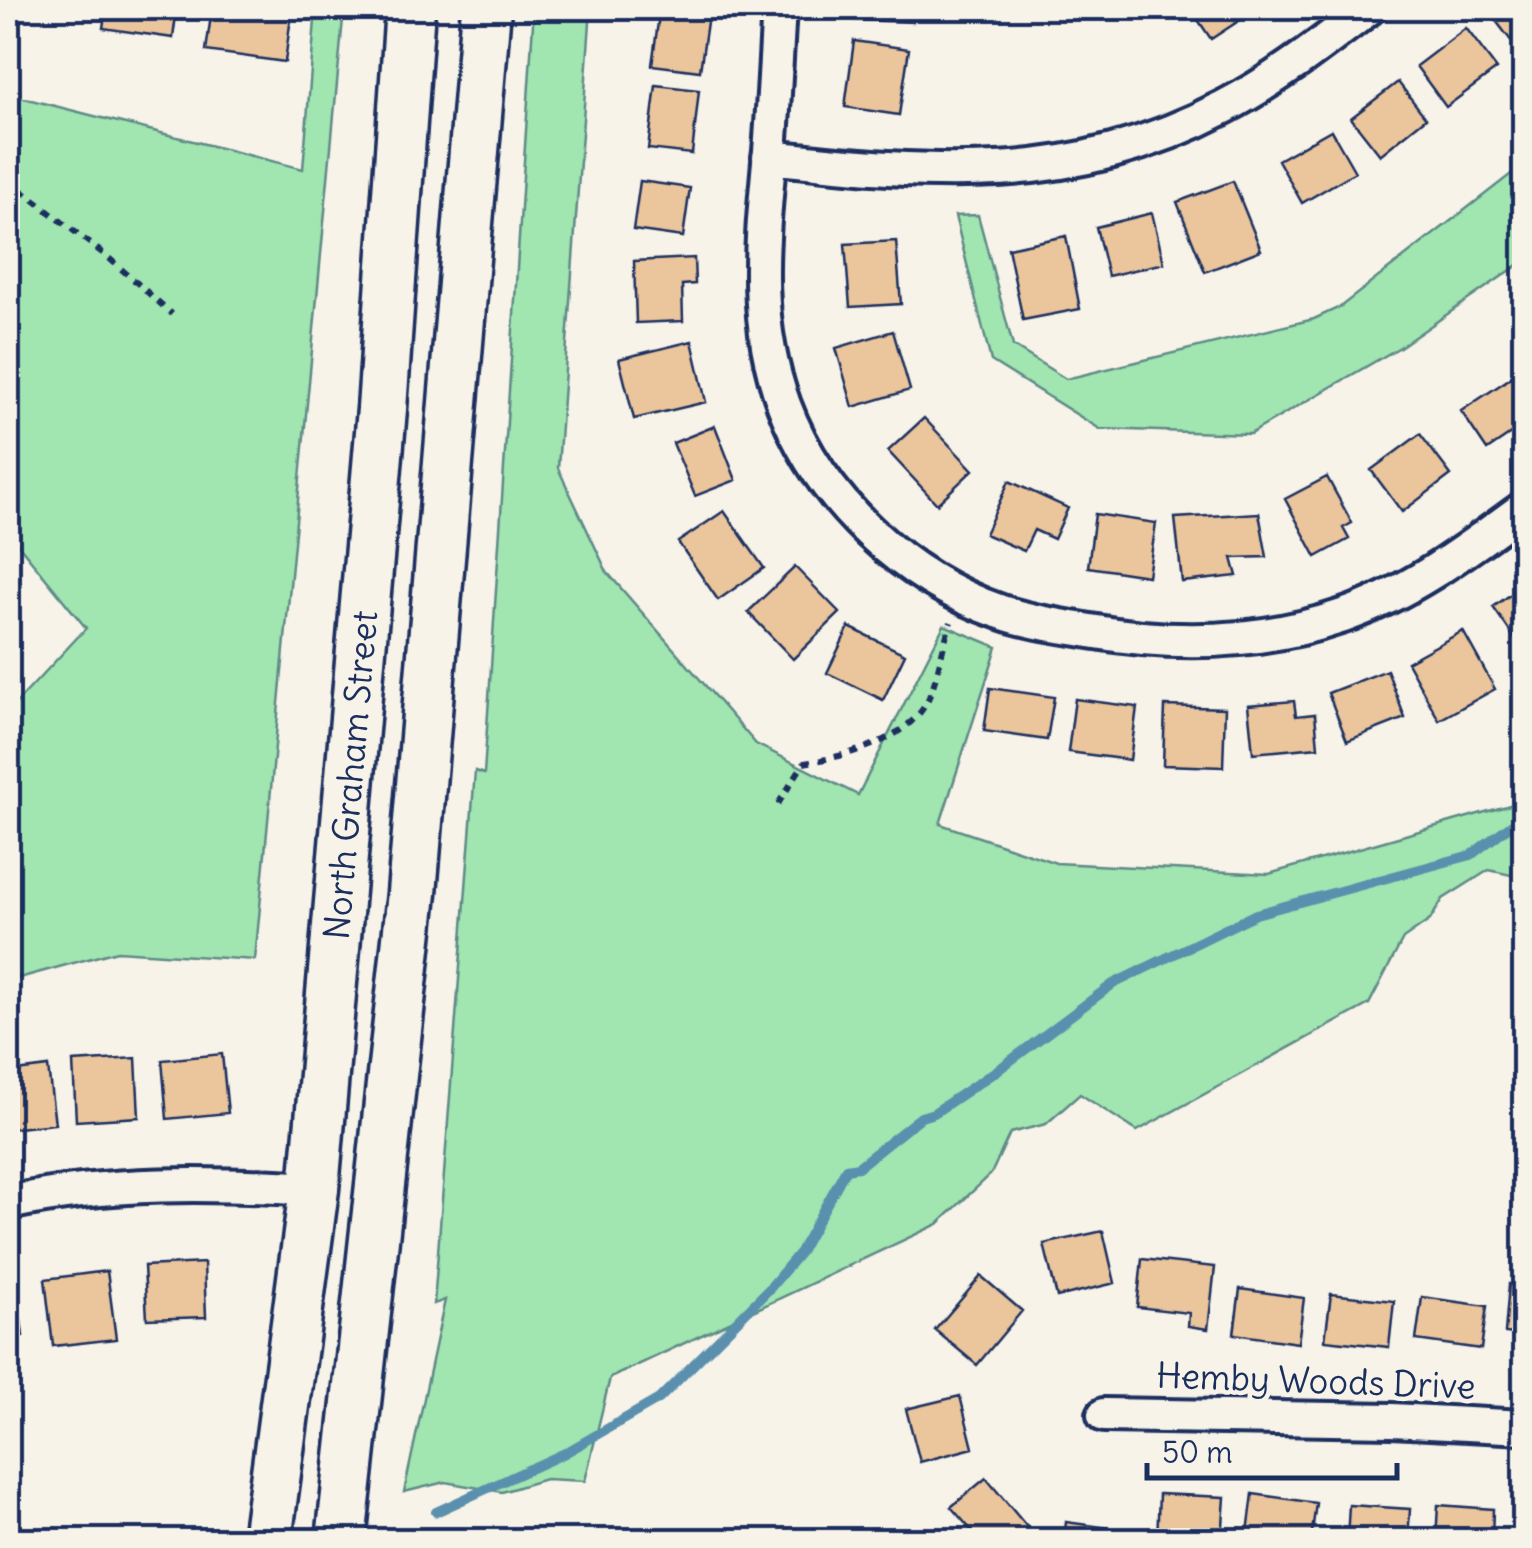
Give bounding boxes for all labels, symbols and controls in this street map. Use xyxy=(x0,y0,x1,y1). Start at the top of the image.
street label: North Graham Street xyxy=(314,609,386,941)
street label: Hemby Woods Drive xyxy=(1156,1352,1476,1408)
scale bar xyxy=(1147,1418,1397,1480)
text: 50 m xyxy=(1162,1433,1232,1471)

